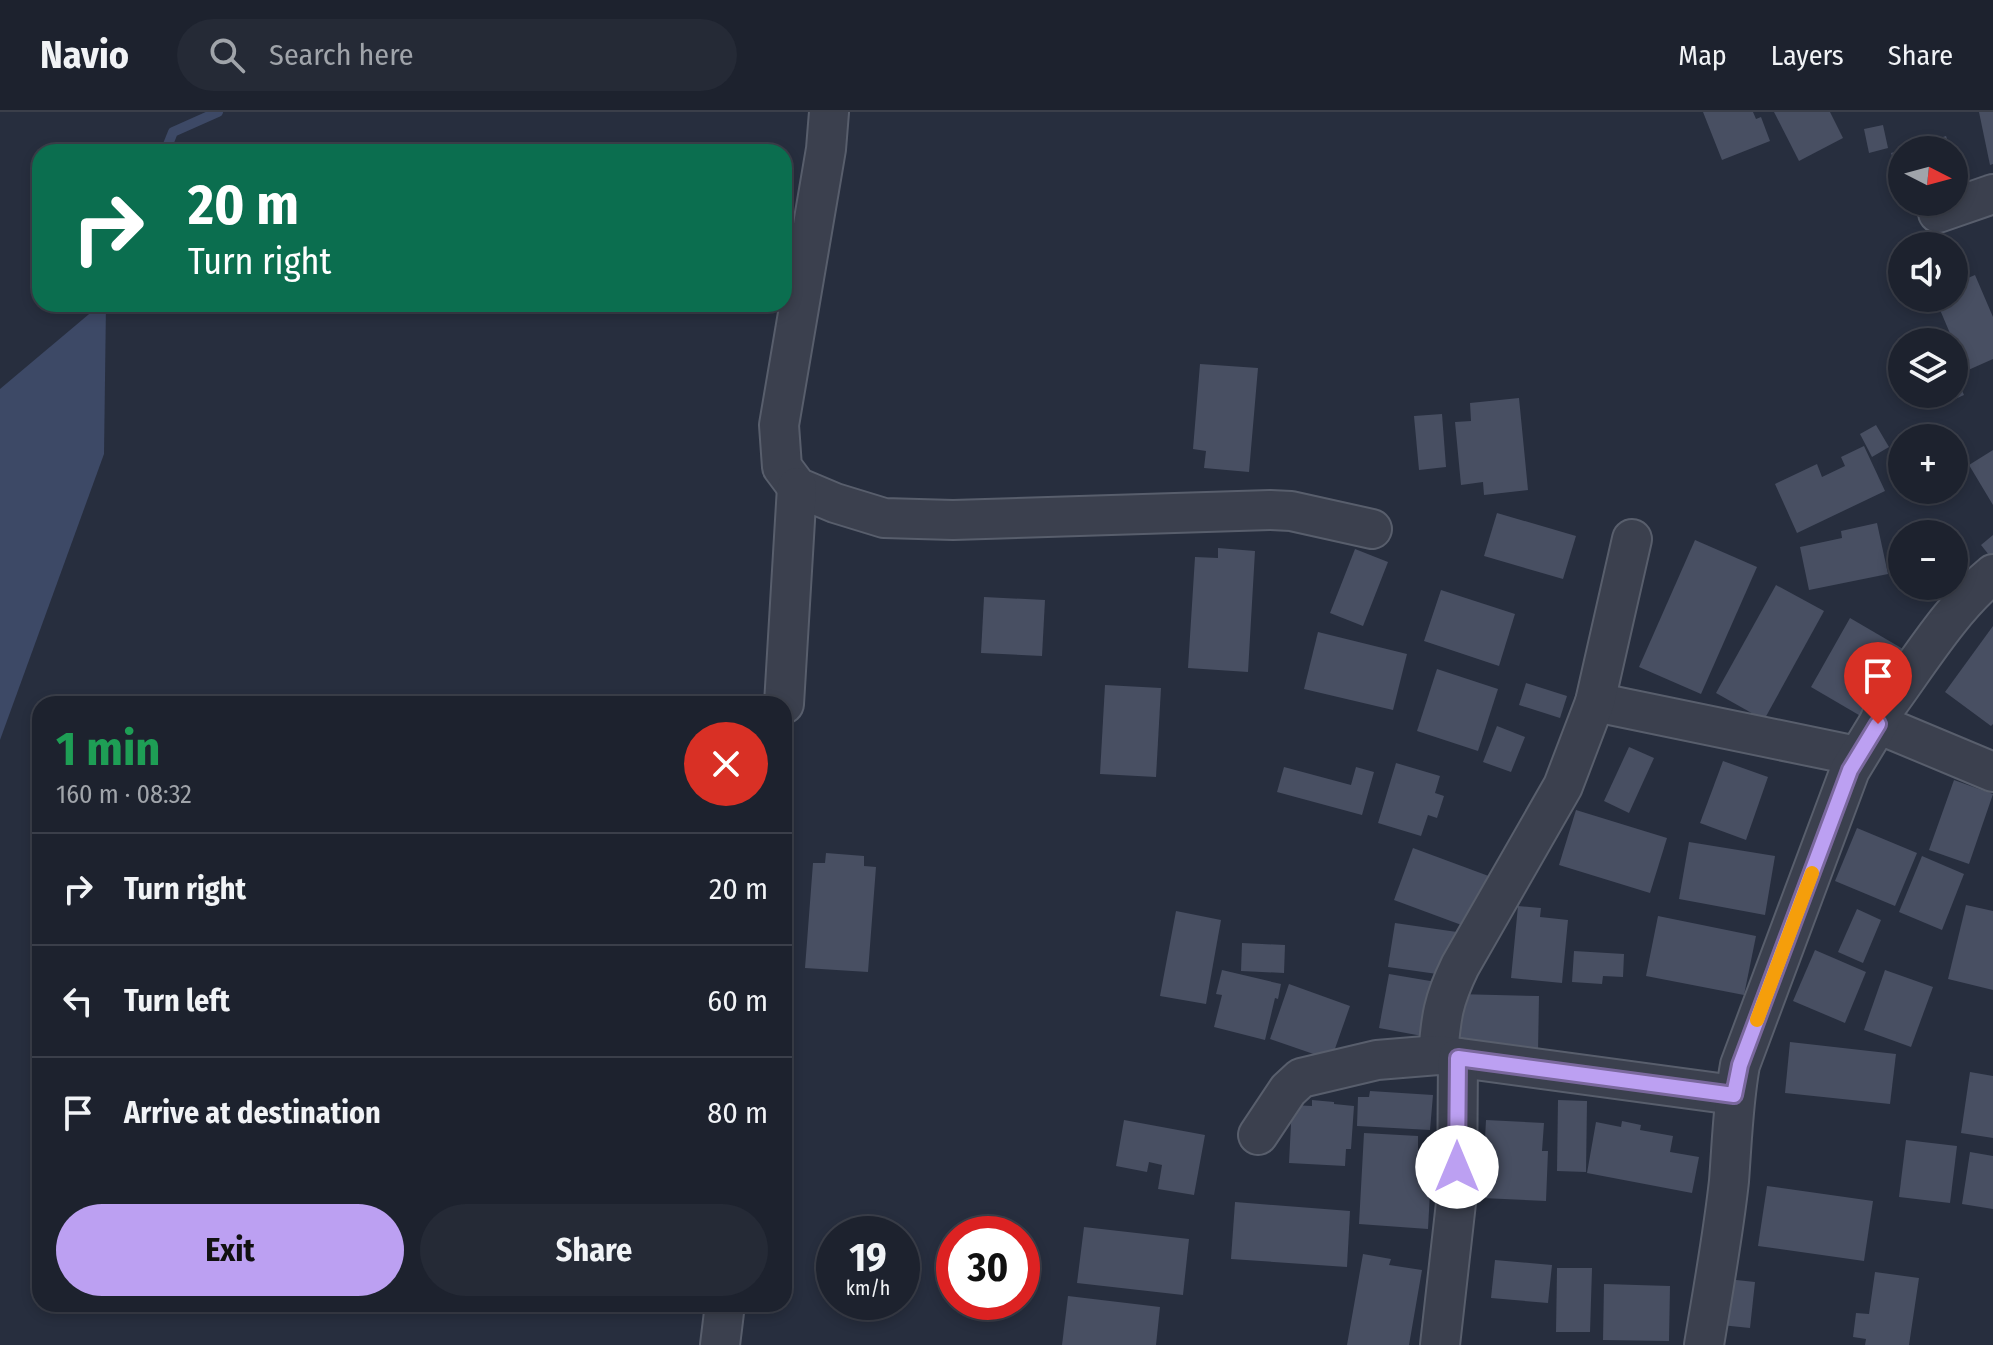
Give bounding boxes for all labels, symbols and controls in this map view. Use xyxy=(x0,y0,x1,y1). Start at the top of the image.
search box xyxy=(177,19,737,91)
text: Navio xyxy=(40,32,129,78)
icon: search xyxy=(205,33,249,77)
text: Search here xyxy=(269,37,414,73)
text: Map xyxy=(1678,39,1727,72)
text: Layers xyxy=(1771,39,1844,72)
text: Share xyxy=(1888,39,1953,72)
north arrow xyxy=(1888,136,1968,216)
map controls xyxy=(1888,136,1968,600)
text: 20 m xyxy=(188,172,299,239)
icon: right xyxy=(56,176,160,280)
button: sound xyxy=(1888,232,1968,312)
text: Turn right xyxy=(188,240,331,284)
button: layers xyxy=(1888,328,1968,408)
button: + xyxy=(1888,424,1968,504)
button: − xyxy=(1888,520,1968,600)
pin xyxy=(1844,642,1912,724)
icon: arrive xyxy=(1856,654,1900,698)
text: 1 min xyxy=(56,720,161,778)
button: close xyxy=(684,722,768,806)
text: 160 m · 08:32 xyxy=(56,779,192,810)
icon: right xyxy=(56,867,100,911)
text: Turn right xyxy=(124,871,246,907)
text: 20 m xyxy=(709,871,768,907)
icon: left xyxy=(56,979,100,1023)
text: Turn left xyxy=(124,983,230,1019)
text: 60 m xyxy=(707,983,768,1019)
icon: arrive xyxy=(56,1091,100,1135)
text: Arrive at destination xyxy=(124,1095,381,1131)
text: 80 m xyxy=(707,1095,768,1131)
position arrow xyxy=(1415,1125,1499,1209)
button: Exit xyxy=(56,1204,404,1296)
button: Share xyxy=(420,1204,768,1296)
speed limit sign: 30 xyxy=(936,1216,1040,1320)
text: 19 xyxy=(849,1234,887,1282)
text: km/h xyxy=(846,1276,890,1300)

